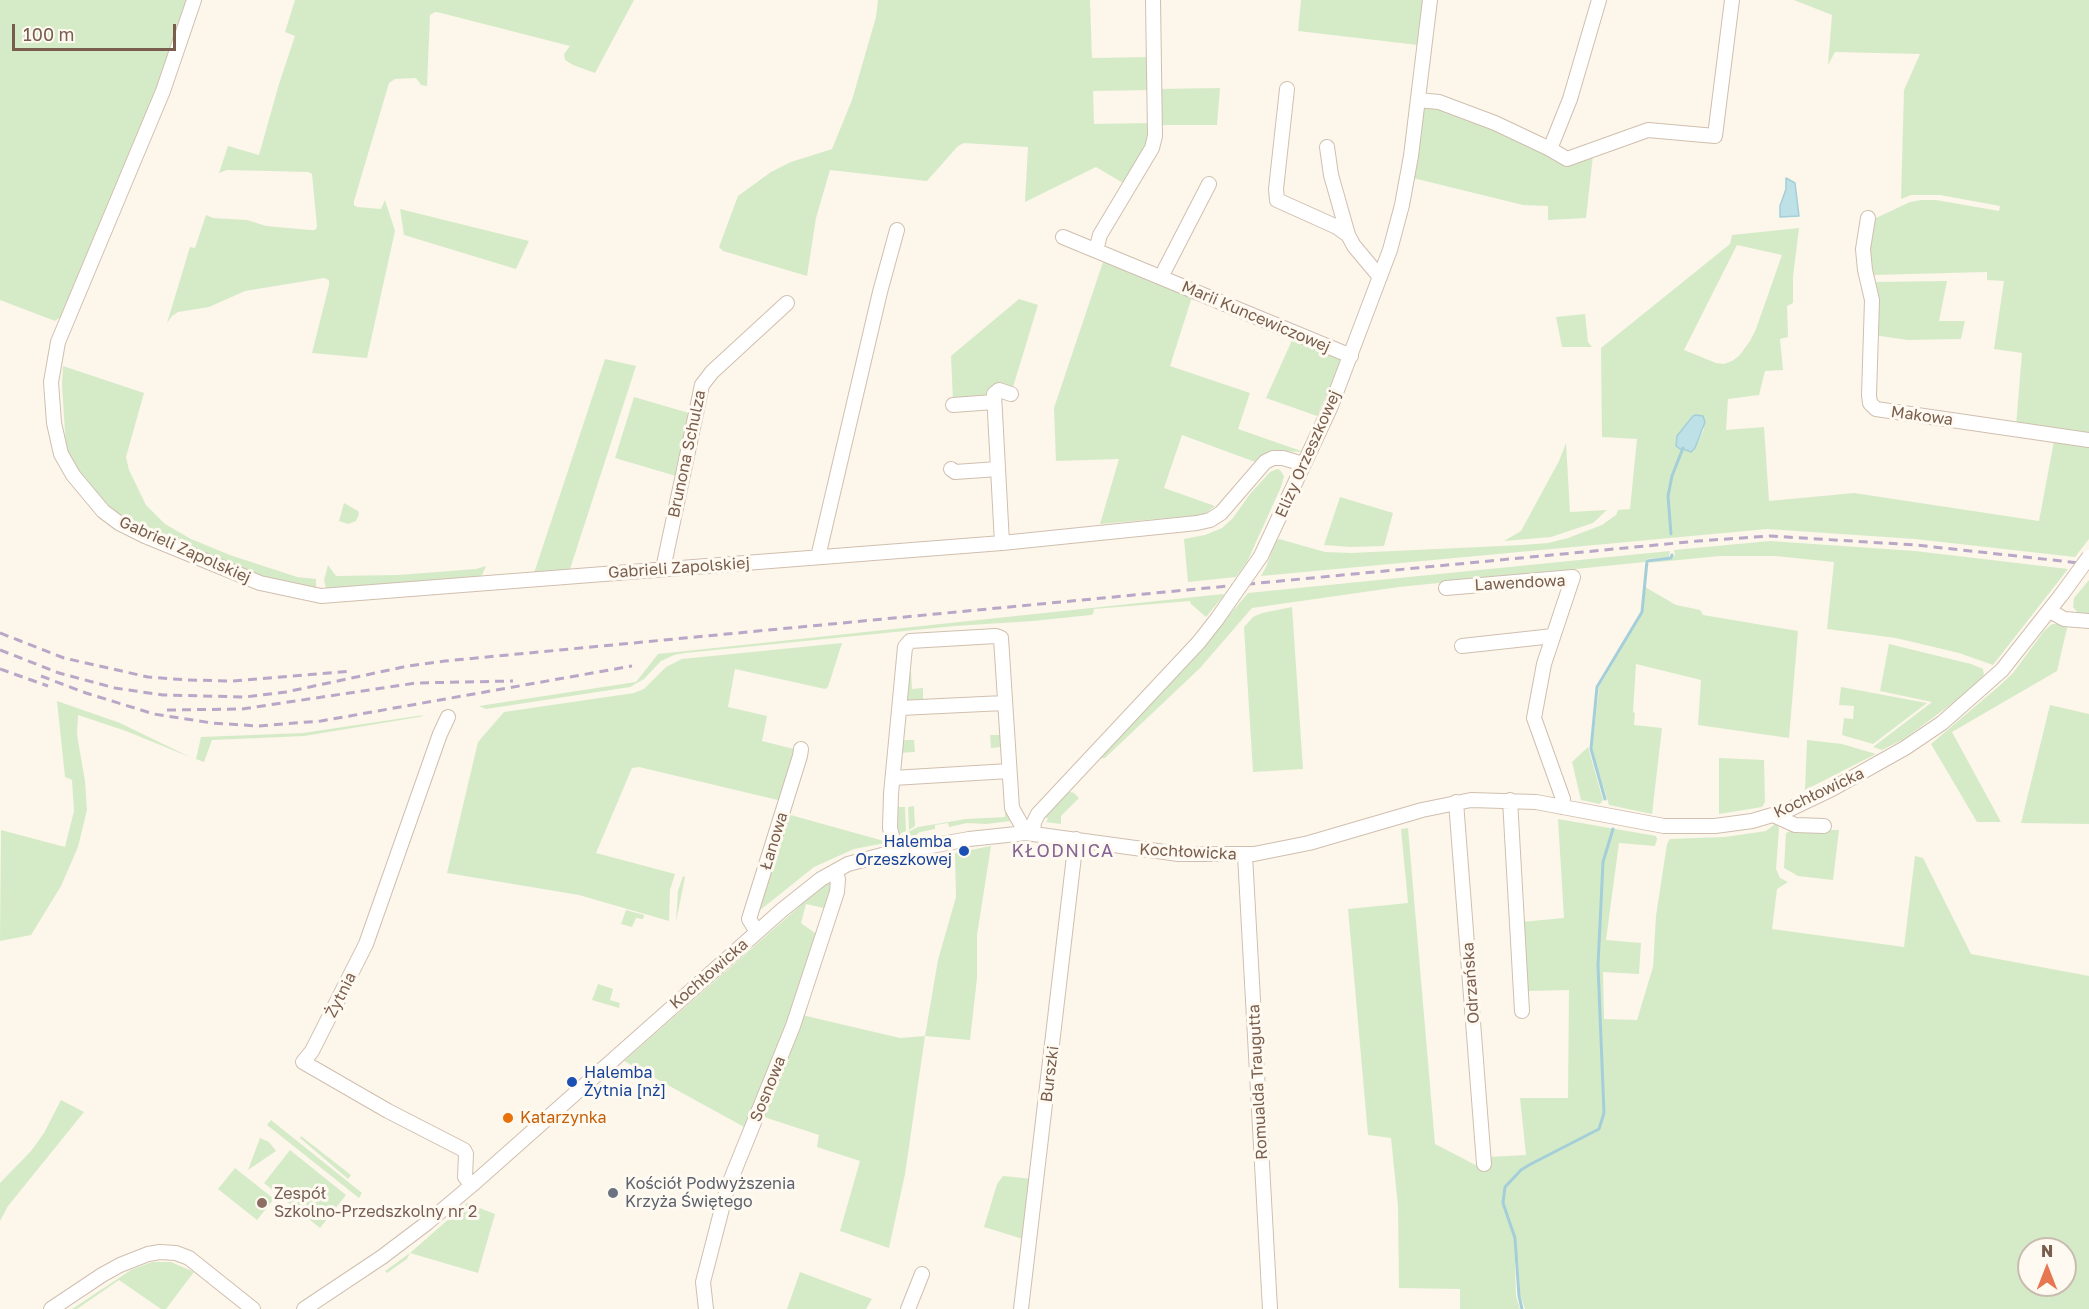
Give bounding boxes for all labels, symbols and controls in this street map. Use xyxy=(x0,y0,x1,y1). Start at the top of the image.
scale bar xyxy=(15,12,178,50)
text: 100 m xyxy=(23,23,74,45)
street label: Marii Kuncewiczowej xyxy=(1179,277,1333,357)
street label: Elizy Orzeszkowej xyxy=(1271,387,1345,521)
street label: Brunona Schulza xyxy=(664,388,710,520)
street label: Makowa xyxy=(1890,402,1954,430)
street label: Gabrieli Zapolskiej xyxy=(116,512,254,588)
street label: Gabrieli Zapolskiej xyxy=(608,553,750,583)
street label: Lawendowa xyxy=(1474,571,1566,595)
street label: Kochłowicka xyxy=(1771,764,1867,822)
street label: Łanowa xyxy=(756,810,792,872)
place label: Halemba Orzeszkowej xyxy=(855,832,952,870)
district label: KŁODNICA xyxy=(1011,840,1115,862)
street label: Kochłowicka xyxy=(1139,840,1237,864)
marker: Halemba Orzeszkowej xyxy=(957,844,971,858)
street label: Kochłowicka xyxy=(666,935,752,1013)
street label: Odrzańska xyxy=(1459,942,1483,1024)
street label: Żytnia xyxy=(321,969,361,1021)
street label: Romualda Traugutta xyxy=(1244,1004,1272,1160)
street label: Burszki xyxy=(1037,1045,1063,1103)
street label: Sosnowa xyxy=(746,1053,790,1125)
place label: Halemba Żytnia [nż] xyxy=(584,1063,666,1101)
marker: Halemba Żytnia [nż] xyxy=(565,1075,579,1089)
place label: Katarzynka xyxy=(520,1108,607,1128)
marker: Katarzynka xyxy=(501,1111,515,1125)
place label: Kościół Podwyższenia Krzyża Świętego xyxy=(625,1174,795,1212)
place label: Zespół Szkolno-Przedszkolny nr 2 xyxy=(274,1184,477,1222)
marker: Kościół Podwyższenia Krzyża Świętego xyxy=(606,1186,620,1200)
marker: Zespół Szkolno-Przedszkolny nr 2 xyxy=(255,1196,269,1210)
north arrow xyxy=(2017,1237,2077,1297)
text: N xyxy=(2041,1241,2053,1261)

